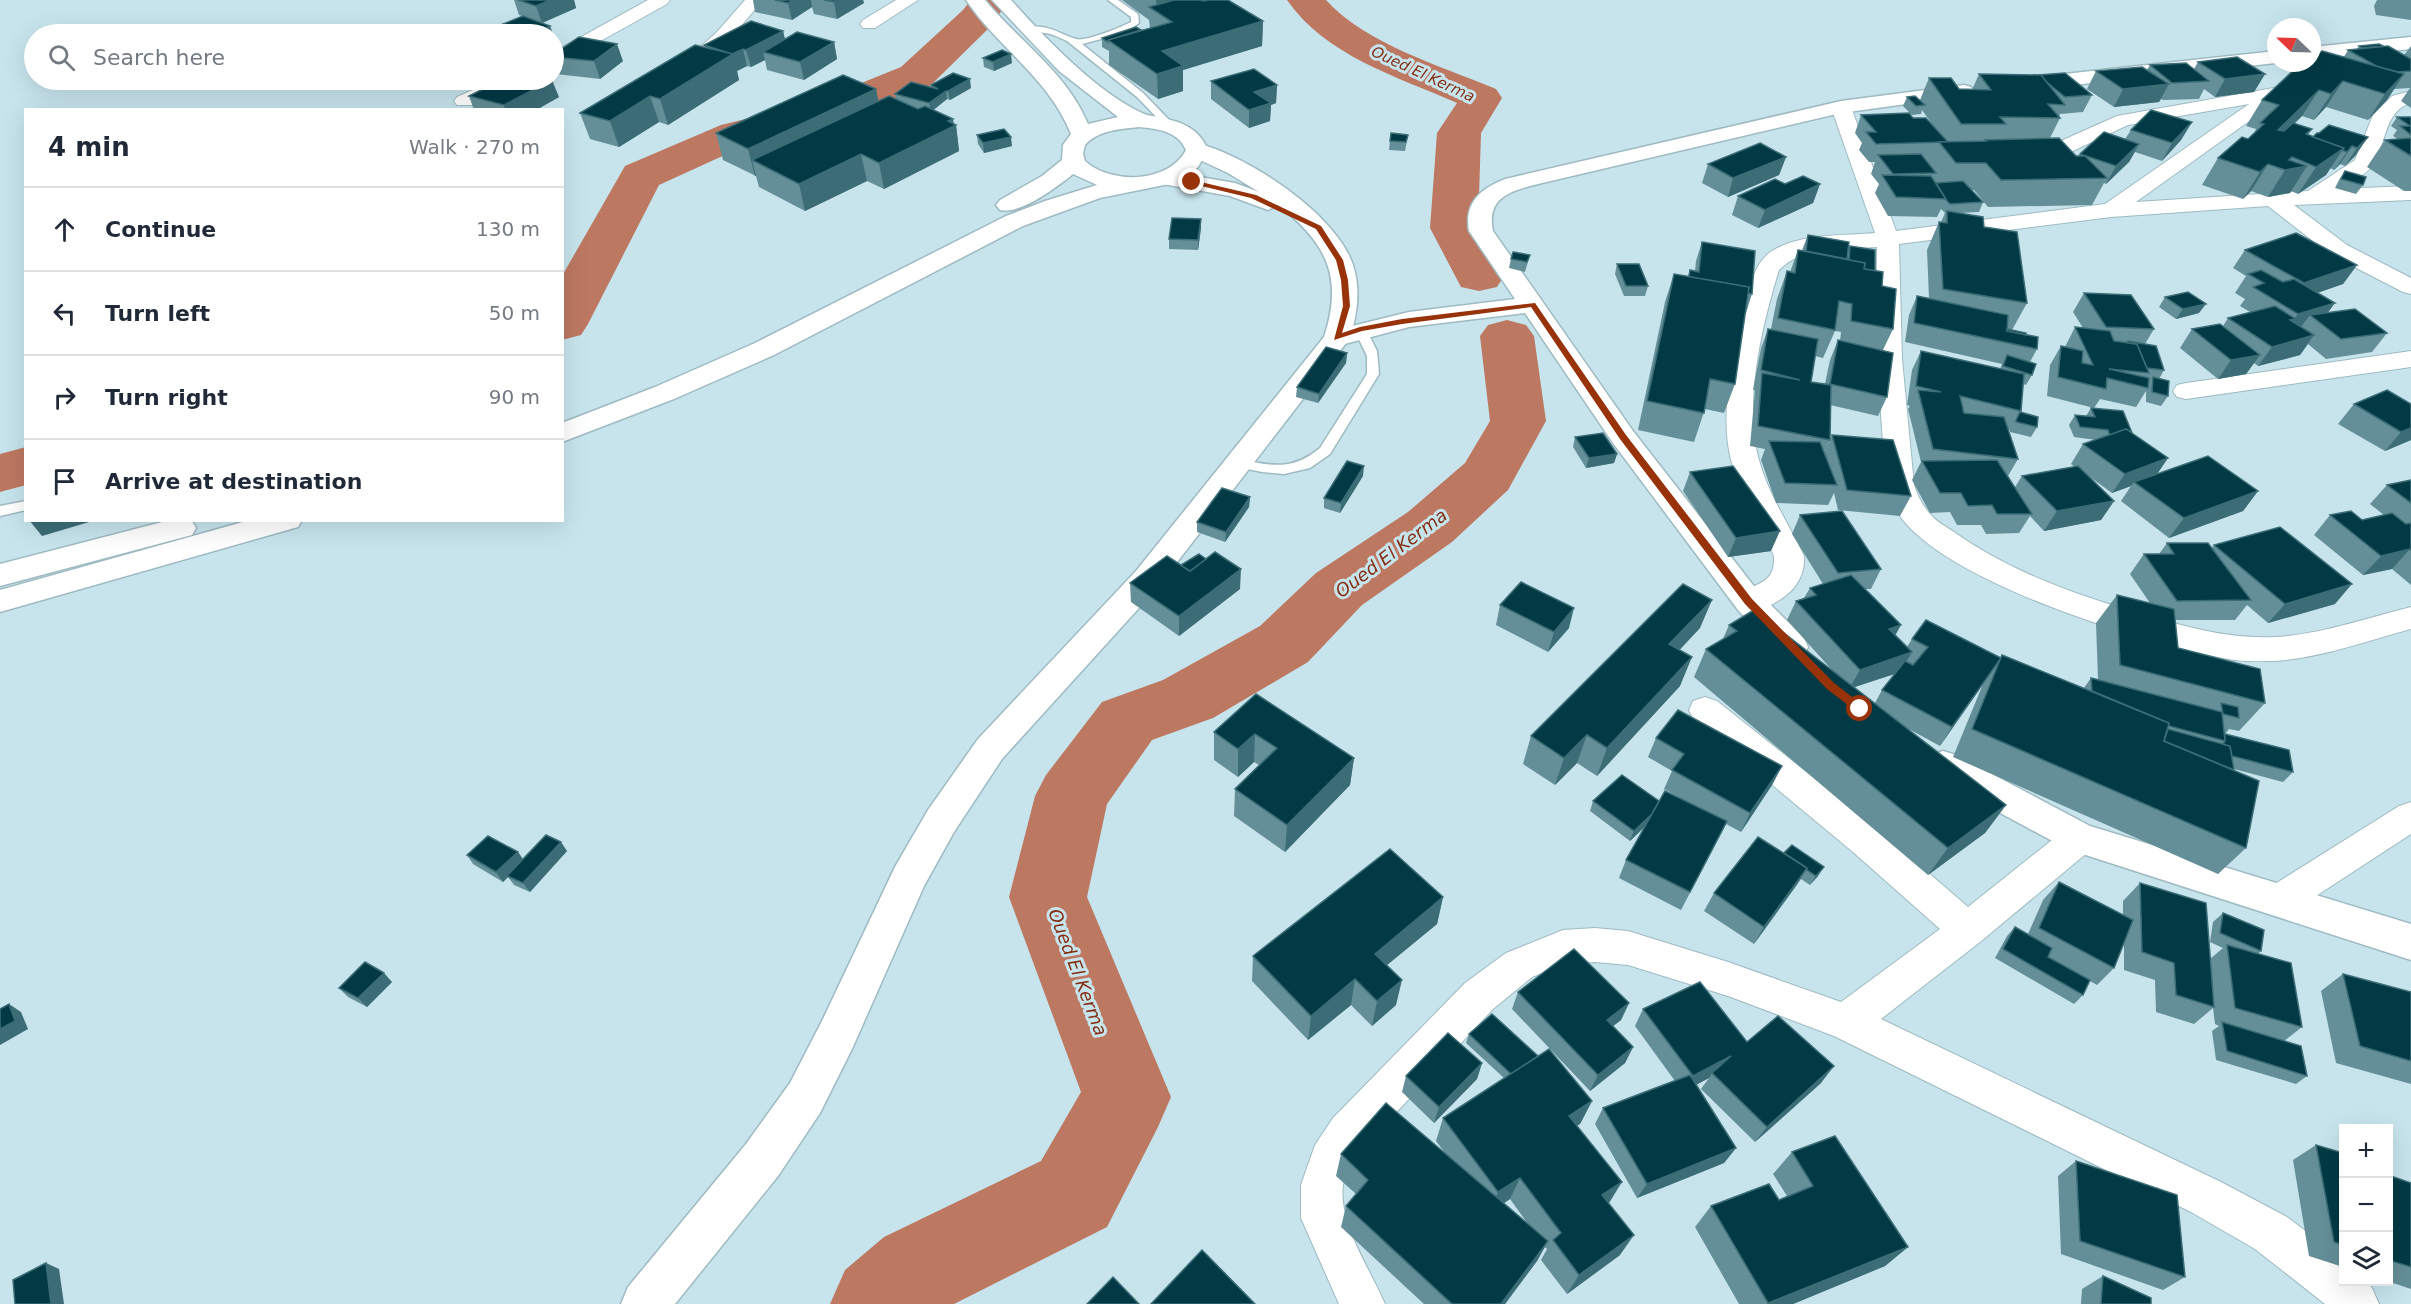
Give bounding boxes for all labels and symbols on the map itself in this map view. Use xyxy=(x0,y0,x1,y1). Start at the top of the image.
north arrow xyxy=(2267,18,2321,72)
water label: Oued El Kerma xyxy=(1369,42,1477,106)
route end xyxy=(1178,168,1204,194)
water label: Oued El Kerma xyxy=(1331,504,1451,602)
route start xyxy=(1846,695,1872,721)
water label: Oued El Kerma xyxy=(1044,906,1112,1038)

